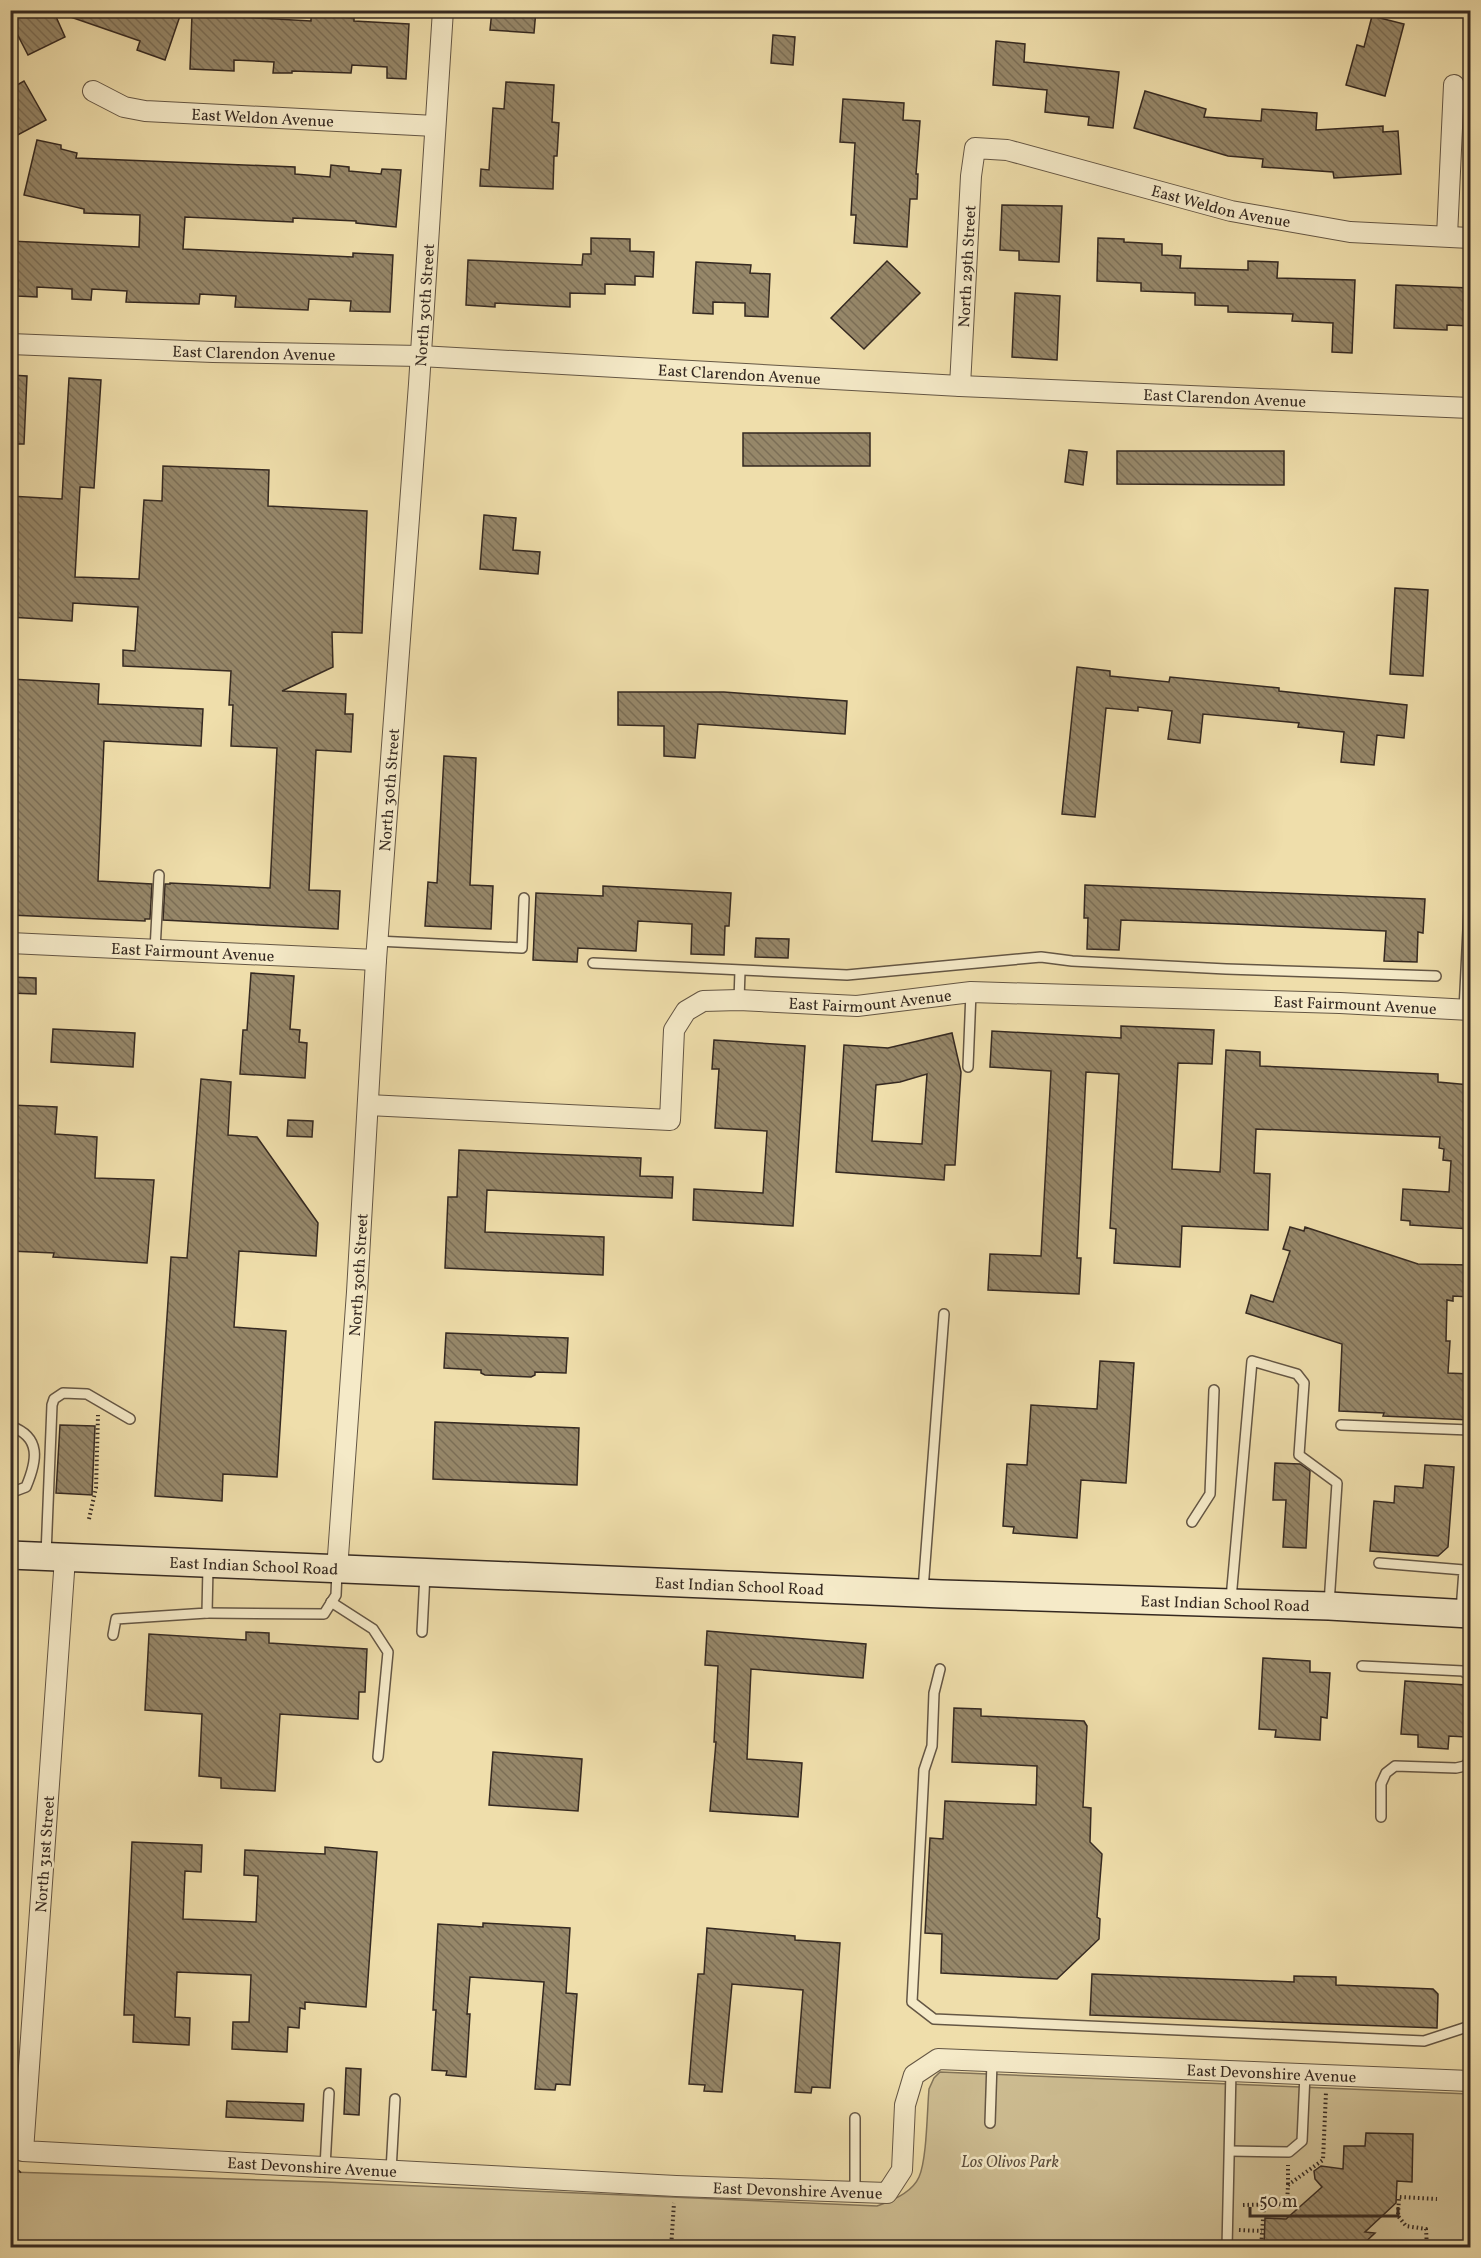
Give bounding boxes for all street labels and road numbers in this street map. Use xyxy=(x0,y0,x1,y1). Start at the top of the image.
street label: East Weldon Avenue xyxy=(191,104,334,134)
street label: East Weldon Avenue xyxy=(1148,181,1292,234)
street label: North 29th Street xyxy=(954,204,982,328)
street label: North 30th Street xyxy=(411,243,441,367)
street label: East Clarendon Avenue xyxy=(172,341,336,367)
street label: East Clarendon Avenue xyxy=(657,360,821,391)
street label: East Clarendon Avenue xyxy=(1143,385,1307,414)
street label: North 30th Street xyxy=(375,727,406,852)
street label: East Fairmount Avenue xyxy=(111,939,275,968)
street label: East Fairmount Avenue xyxy=(788,985,953,1019)
street label: East Fairmount Avenue xyxy=(1273,992,1437,1021)
street label: North 30th Street xyxy=(345,1212,375,1337)
street label: East Indian School Road xyxy=(169,1553,339,1582)
street label: East Indian School Road xyxy=(654,1573,824,1602)
street label: East Indian School Road xyxy=(1140,1591,1310,1618)
street label: North 31st Street xyxy=(31,1794,61,1913)
street label: East Devonshire Avenue xyxy=(1186,2060,1357,2089)
street label: East Devonshire Avenue xyxy=(227,2153,397,2184)
street label: East Devonshire Avenue xyxy=(712,2178,883,2206)

